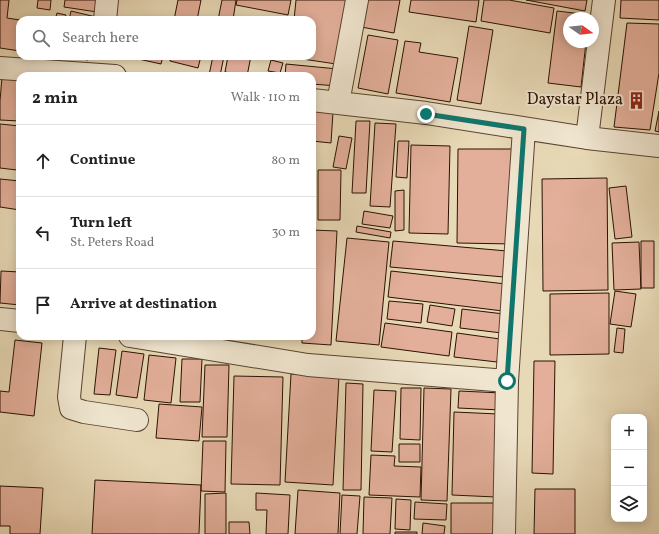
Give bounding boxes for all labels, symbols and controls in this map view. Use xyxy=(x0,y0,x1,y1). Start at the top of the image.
north arrow xyxy=(563,12,599,48)
search box xyxy=(16,16,316,60)
icon: search xyxy=(30,27,52,49)
text: Search here xyxy=(62,28,139,49)
text: 2 min xyxy=(32,87,78,110)
text: Walk · 110 m xyxy=(231,89,300,107)
place label: Daystar Plaza xyxy=(527,89,623,111)
building icon: Daystar Plaza xyxy=(626,90,646,110)
route end xyxy=(417,105,435,123)
icon: ahead xyxy=(32,150,54,172)
text: Continue xyxy=(70,150,135,171)
text: 80 m xyxy=(271,152,300,170)
text: Turn left xyxy=(70,213,132,234)
icon: left xyxy=(32,222,54,244)
text: 30 m xyxy=(272,224,300,242)
text: St. Peters Road xyxy=(70,234,154,252)
icon: arrive xyxy=(32,294,54,316)
text: Arrive at destination xyxy=(70,294,217,315)
route start xyxy=(498,372,516,390)
map controls xyxy=(611,414,647,522)
button: + xyxy=(611,414,647,450)
button: − xyxy=(611,450,647,486)
button: layers xyxy=(611,486,647,522)

